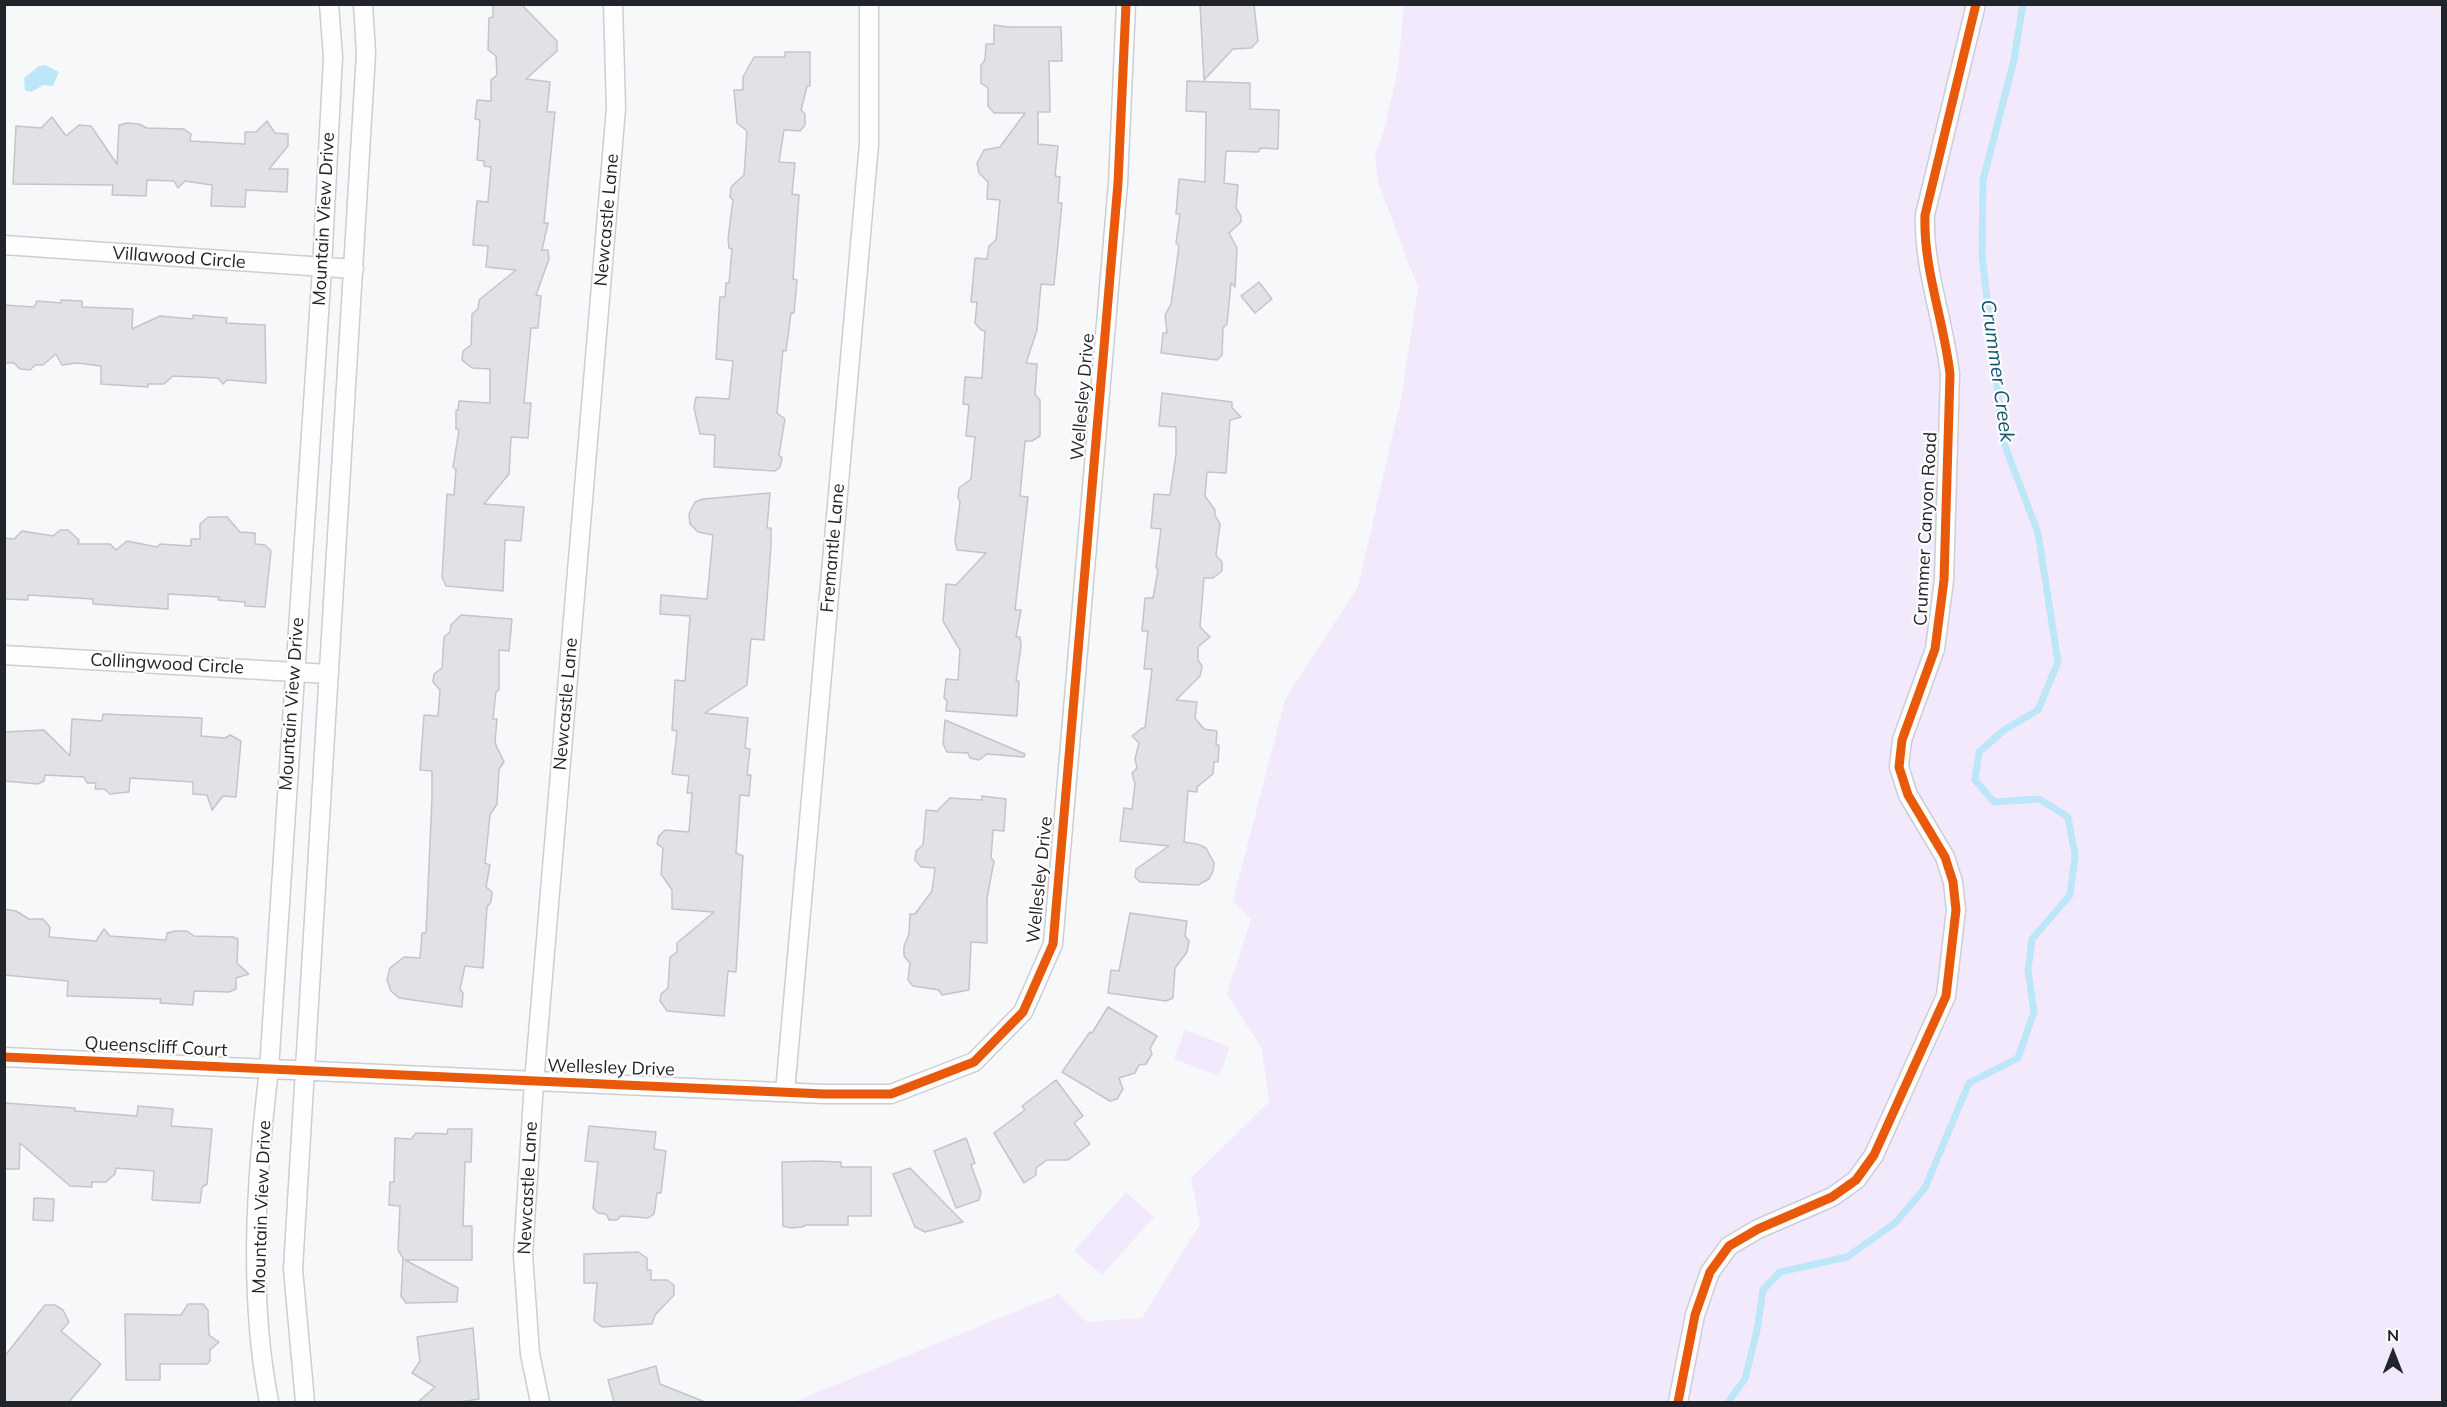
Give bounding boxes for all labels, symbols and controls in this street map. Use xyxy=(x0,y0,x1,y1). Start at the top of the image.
street label: Mountain View Drive xyxy=(309,132,339,306)
street label: Newcastle Lane xyxy=(590,153,624,287)
street label: Villawood Circle xyxy=(112,243,246,273)
water label: Crummer Creek xyxy=(1975,298,2019,444)
street label: Wellesley Drive xyxy=(1067,332,1099,462)
street label: Crummer Canyon Road xyxy=(1910,431,1942,627)
street label: Fremantle Lane xyxy=(817,483,849,613)
street label: Mountain View Drive xyxy=(275,617,309,791)
street label: Newcastle Lane xyxy=(549,637,583,771)
street label: Collingwood Circle xyxy=(90,649,244,679)
street label: Wellesley Drive xyxy=(1023,815,1057,945)
street label: Queenscliff Court xyxy=(84,1032,228,1062)
street label: Wellesley Drive xyxy=(547,1055,675,1081)
street label: Mountain View Drive xyxy=(248,1120,276,1294)
street label: Newcastle Lane xyxy=(514,1121,542,1255)
north arrow xyxy=(2363,1323,2423,1383)
text: N xyxy=(2387,1325,2399,1345)

